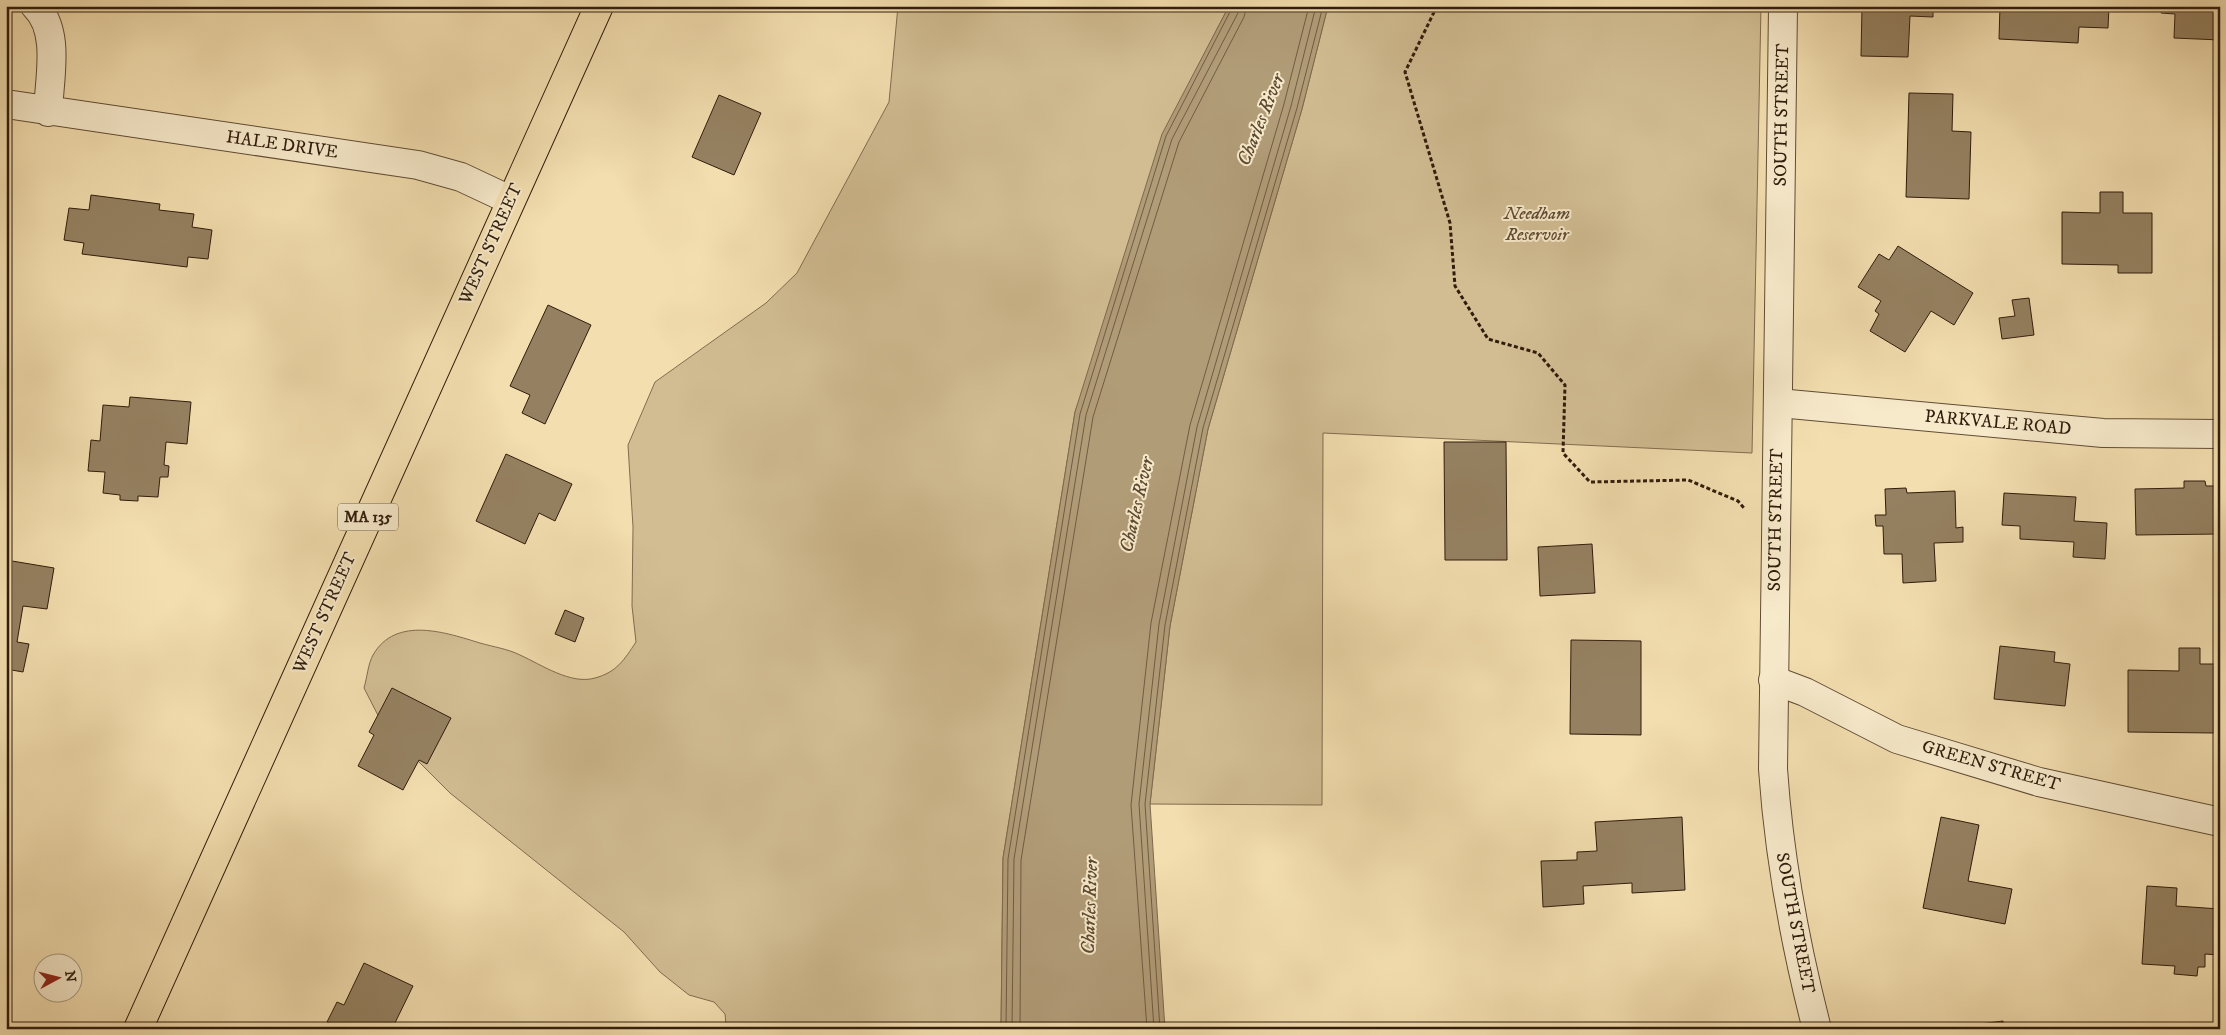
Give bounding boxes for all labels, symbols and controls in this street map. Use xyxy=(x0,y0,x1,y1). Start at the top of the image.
street label: SOUTH STREET xyxy=(1770,43,1794,187)
water label: Charles River xyxy=(1232,69,1291,169)
street label: HALE DRIVE xyxy=(225,126,340,164)
street label: WEST STREET xyxy=(454,180,528,309)
park label: Needham Reservoir xyxy=(1503,203,1570,246)
street label: PARKVALE ROAD xyxy=(1924,406,2072,440)
street label: SOUTH STREET xyxy=(1764,448,1788,592)
water label: Charles River xyxy=(1115,453,1160,555)
road number: MA 135 xyxy=(338,504,398,530)
street label: WEST STREET xyxy=(288,549,362,678)
street label: GREEN STREET xyxy=(1919,736,2063,796)
street label: SOUTH STREET xyxy=(1771,851,1819,996)
water label: Charles River xyxy=(1077,855,1103,955)
north arrow xyxy=(32,952,82,1002)
text: N xyxy=(60,970,80,984)

